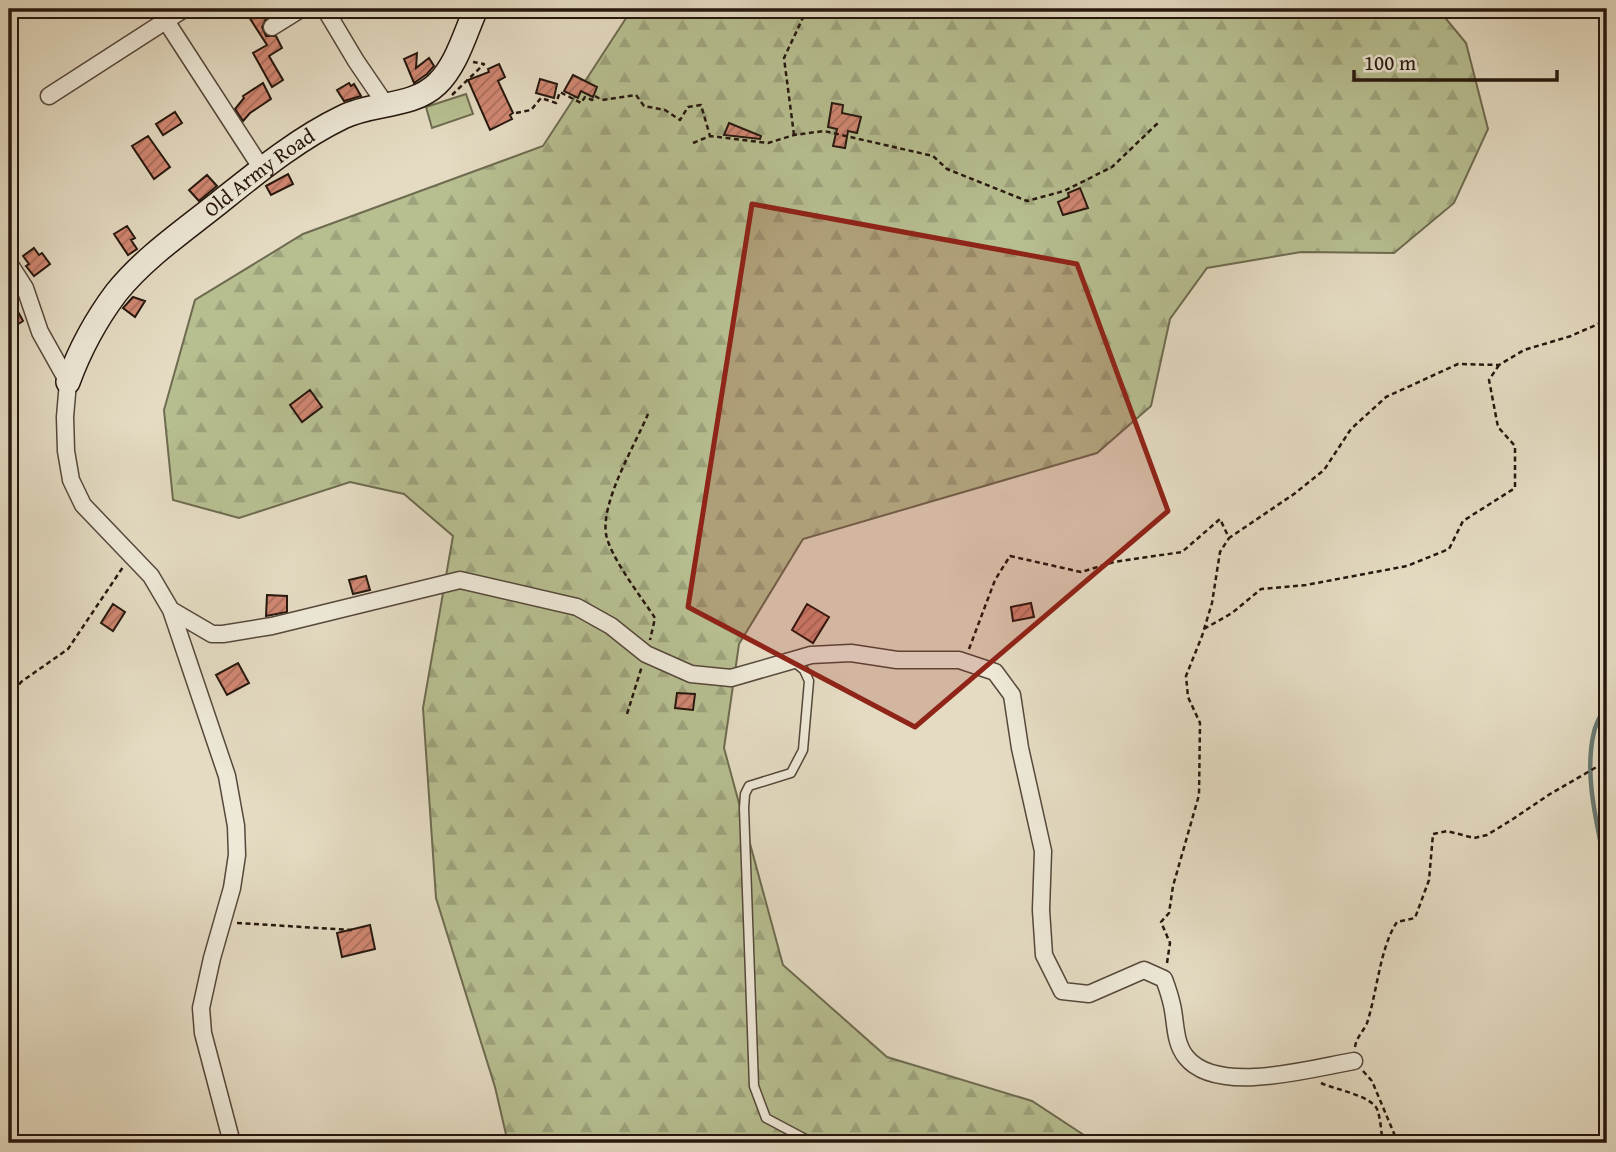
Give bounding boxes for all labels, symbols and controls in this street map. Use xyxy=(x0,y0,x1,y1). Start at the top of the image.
scale bar xyxy=(1354,38,1556,82)
text: 100 m xyxy=(1364,47,1416,78)
street label: Old Army Road xyxy=(197,120,321,224)

